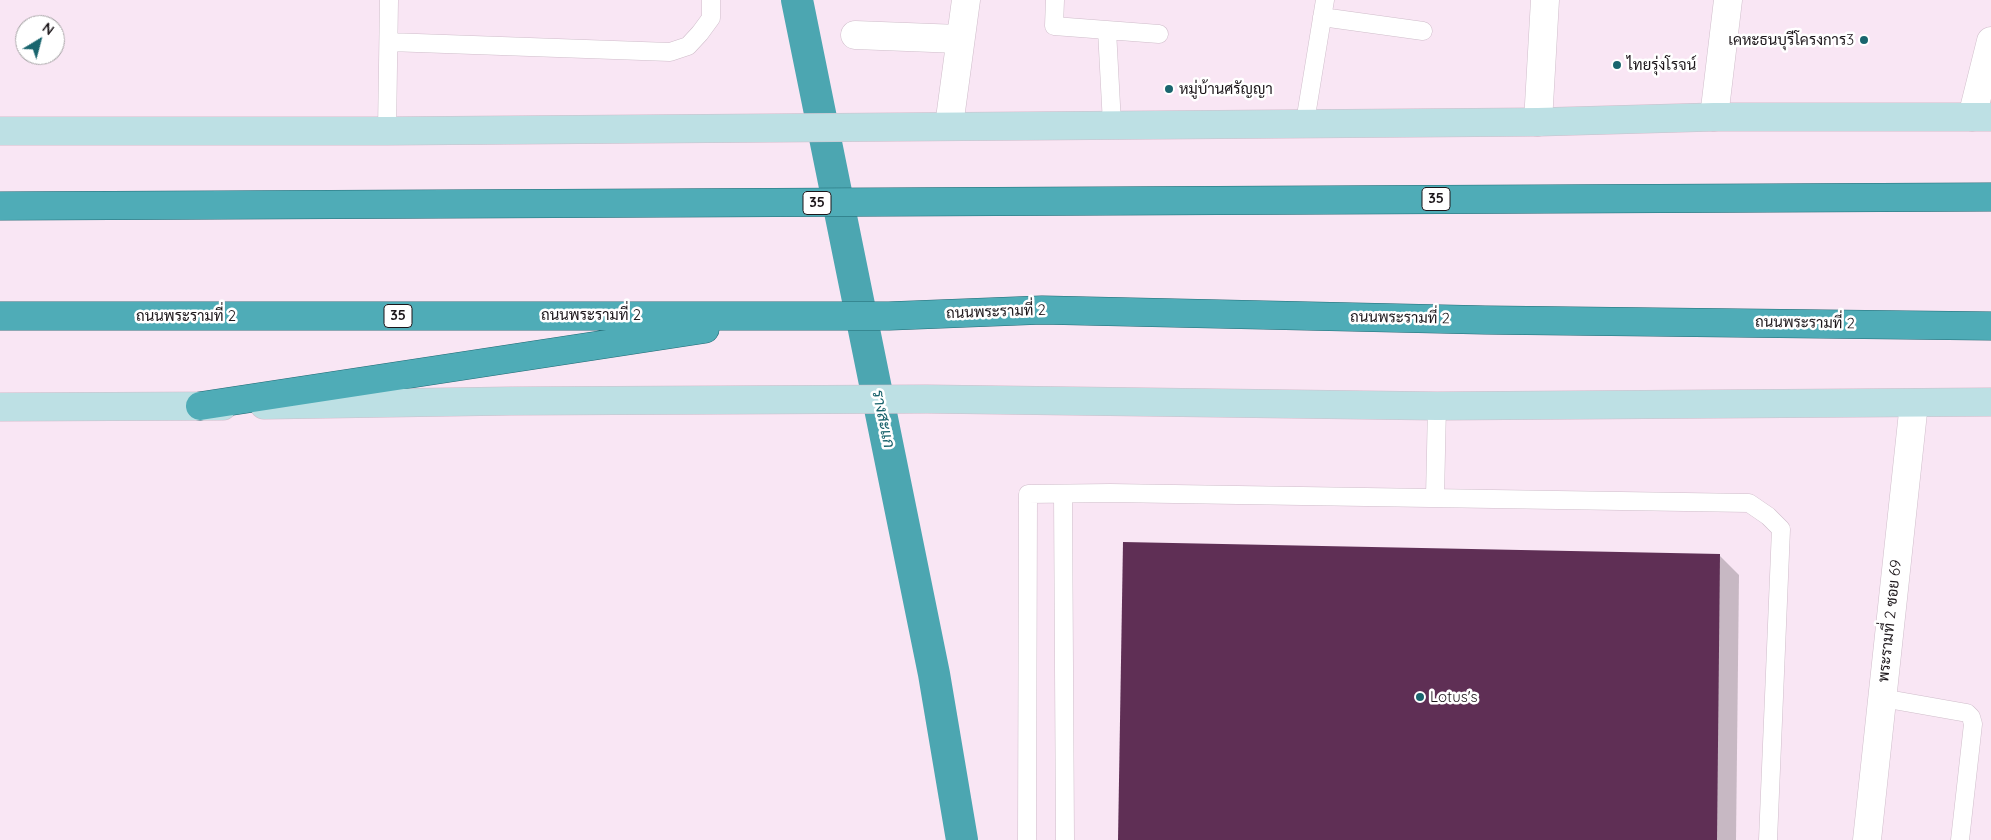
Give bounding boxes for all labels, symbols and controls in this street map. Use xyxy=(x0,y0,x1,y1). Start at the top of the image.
north arrow xyxy=(15,15,65,65)
text: N xyxy=(39,19,58,39)
place label: เคหะธนบุรีโครงการ3 xyxy=(1728,31,1854,49)
marker: เคหะธนบุรีโครงการ3 xyxy=(1858,34,1870,46)
place label: ไทยรุ่งโรจน์ xyxy=(1627,56,1696,74)
marker: ไทยรุ่งโรจน์ xyxy=(1611,59,1623,71)
place label: หมู่บ้านศรัญญา xyxy=(1179,80,1273,98)
marker: หมู่บ้านศรัญญา xyxy=(1163,83,1175,95)
road number: 35 xyxy=(1422,188,1450,210)
road number: 35 xyxy=(803,192,831,214)
street label: ถนนพระรามที่ 2 xyxy=(946,301,1046,323)
road number: 35 xyxy=(384,304,412,328)
street label: ถนนพระรามที่ 2 xyxy=(541,306,641,324)
street label: ถนนพระรามที่ 2 xyxy=(136,307,236,325)
street label: ถนนพระรามที่ 2 xyxy=(1350,308,1450,328)
street label: ถนนพระรามที่ 2 xyxy=(1755,313,1855,333)
water label: รางสะแก xyxy=(867,388,899,450)
street label: พระรามที่ 2 ซอย 69 xyxy=(1875,559,1905,683)
place label: Lotus's xyxy=(1430,688,1478,706)
marker: Lotus's xyxy=(1414,691,1426,703)

